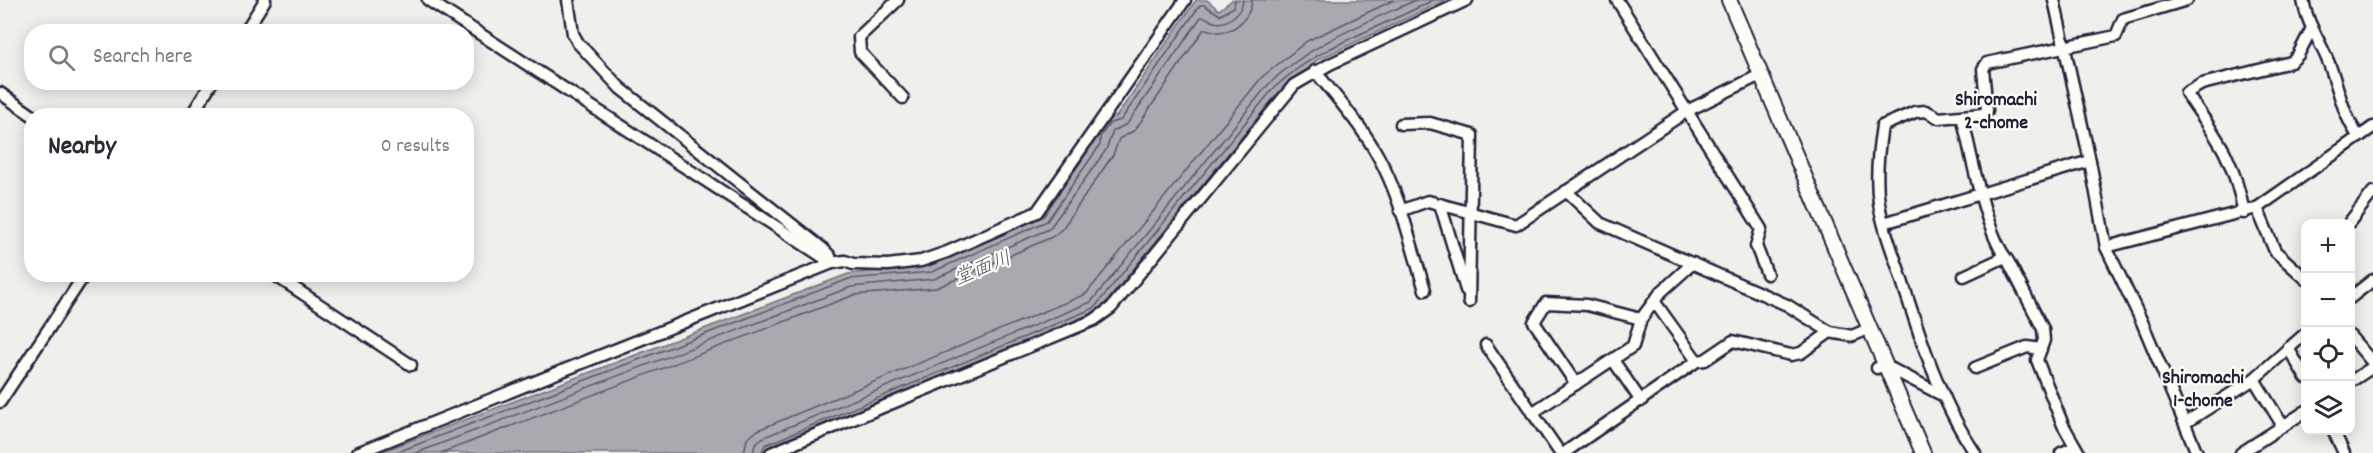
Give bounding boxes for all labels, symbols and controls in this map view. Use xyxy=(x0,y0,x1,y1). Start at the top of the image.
search box xyxy=(24,24,474,90)
icon: search xyxy=(45,41,78,74)
text: Search here xyxy=(93,42,192,73)
district label: Shiromachi 2-chome xyxy=(1955,87,2037,138)
text: Nearby xyxy=(48,129,116,166)
text: 0 results xyxy=(381,133,450,161)
map controls xyxy=(2301,219,2355,435)
button: + xyxy=(2301,219,2355,273)
water label: 堂面川 xyxy=(950,246,1016,294)
button: − xyxy=(2301,273,2355,327)
button: locate xyxy=(2301,327,2355,381)
district label: Shiromachi 1-chome xyxy=(2162,365,2244,416)
button: layers xyxy=(2301,381,2355,435)

